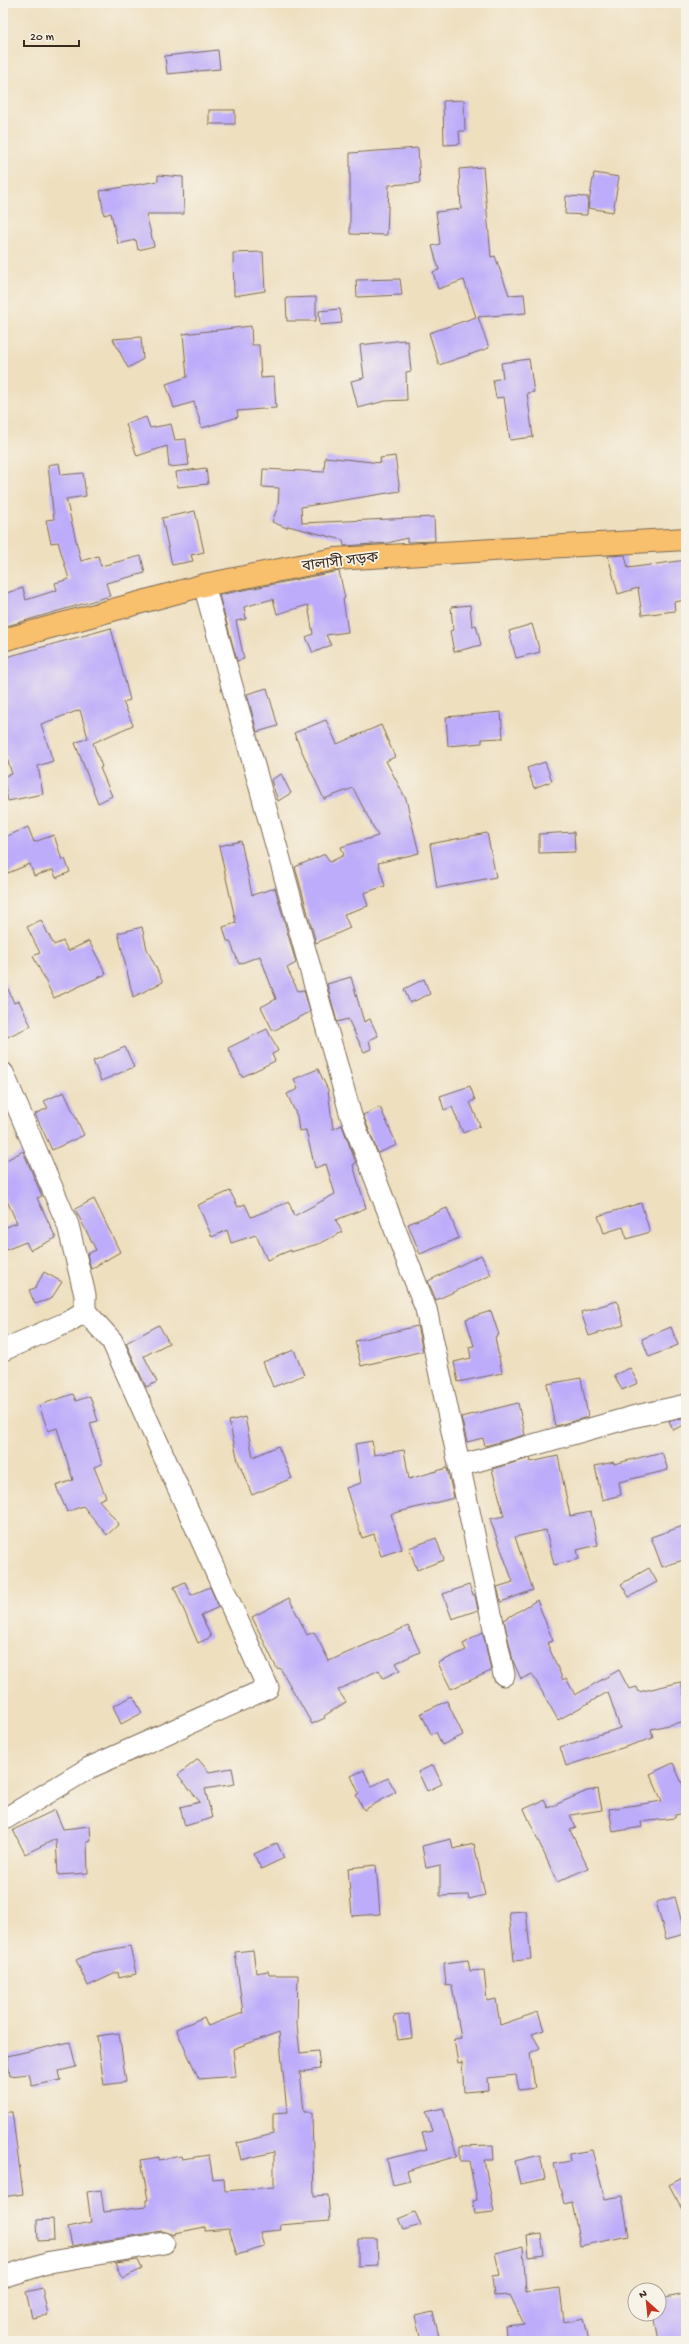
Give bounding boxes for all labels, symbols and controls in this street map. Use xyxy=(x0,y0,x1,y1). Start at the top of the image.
scale bar xyxy=(24,22,79,48)
text: 20 m xyxy=(30,31,55,45)
street label: বালাসী সড়ক xyxy=(300,548,380,577)
north arrow xyxy=(627,2282,667,2322)
text: N xyxy=(637,2288,649,2302)

